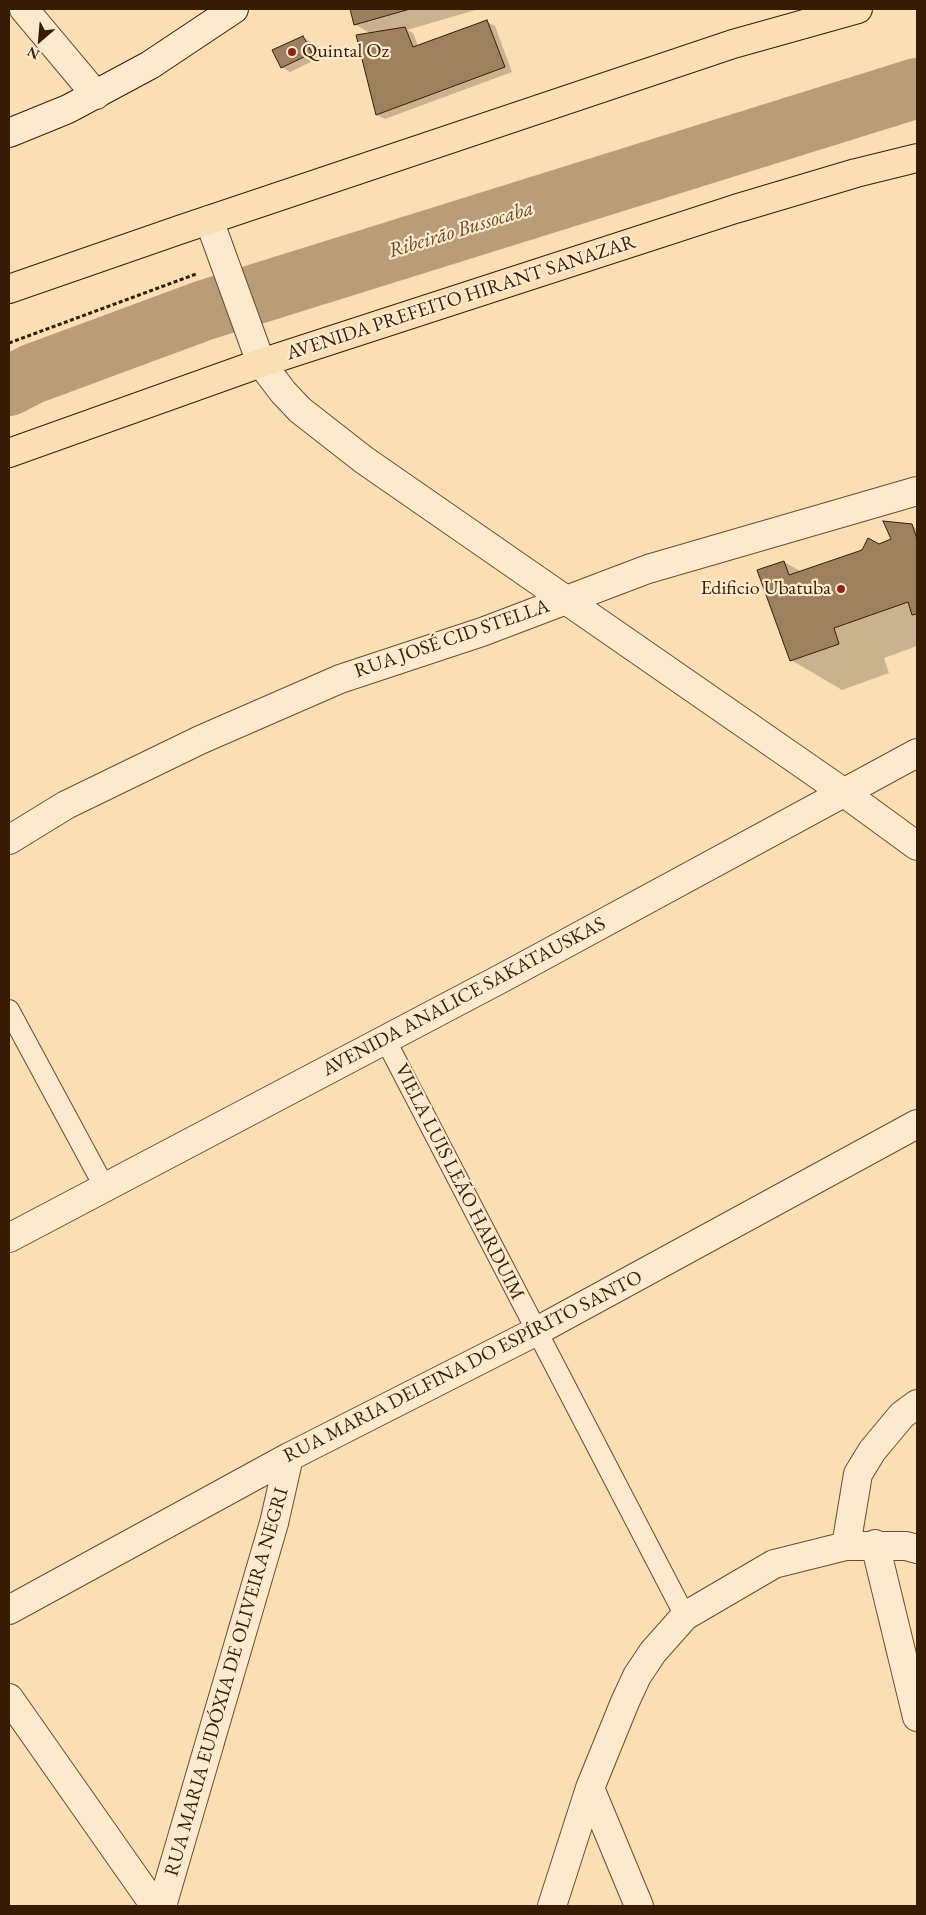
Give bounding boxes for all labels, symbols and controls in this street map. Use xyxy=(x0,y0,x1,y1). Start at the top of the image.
north arrow xyxy=(15,15,65,65)
place label: Quintal Oz xyxy=(302,40,389,64)
text: N xyxy=(24,43,42,64)
marker: Quintal Oz xyxy=(286,46,298,58)
water label: Ribeirão Bussocaba xyxy=(385,196,537,264)
street label: AVENIDA PREFEITO HIRANT SANAZAR xyxy=(283,230,639,366)
place label: Edificio Ubatuba xyxy=(701,577,831,601)
marker: Edificio Ubatuba xyxy=(835,583,847,595)
street label: RUA JOSÉ CID STELLA xyxy=(351,594,553,684)
street label: AVENIDA ANALICE SAKATAUSKAS xyxy=(318,912,610,1082)
street label: VIELA LUIS LEÃO HARDUIM xyxy=(389,1060,529,1304)
street label: RUA MARIA DELFINA DO ESPÍRITO SANTO xyxy=(279,1266,647,1468)
street label: RUA MARIA EUDÓXIA DE OLIVEIRA NEGRI xyxy=(160,1485,294,1879)

